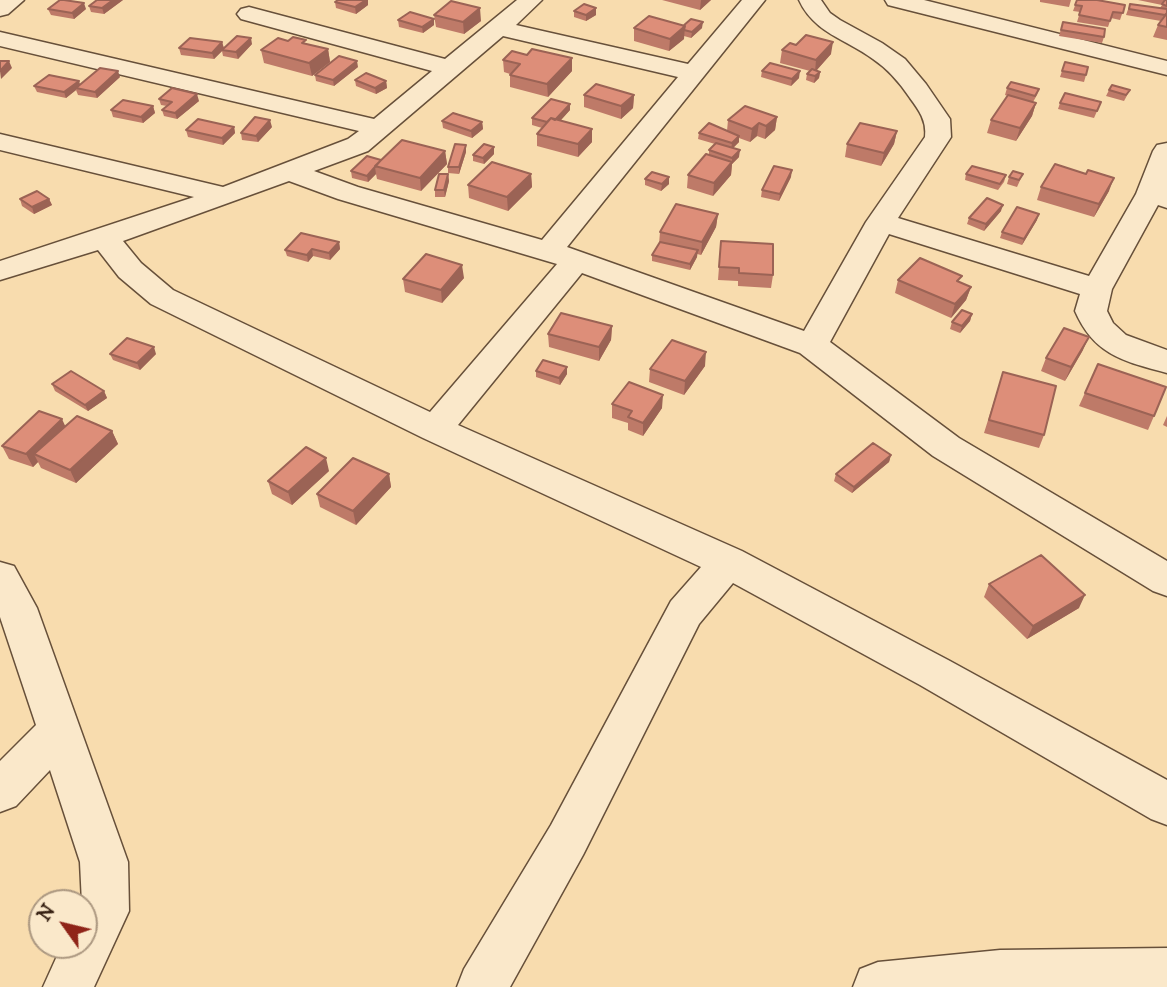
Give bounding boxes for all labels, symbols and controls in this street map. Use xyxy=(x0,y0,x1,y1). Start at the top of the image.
north arrow xyxy=(28,889,98,959)
text: N xyxy=(33,900,61,926)

